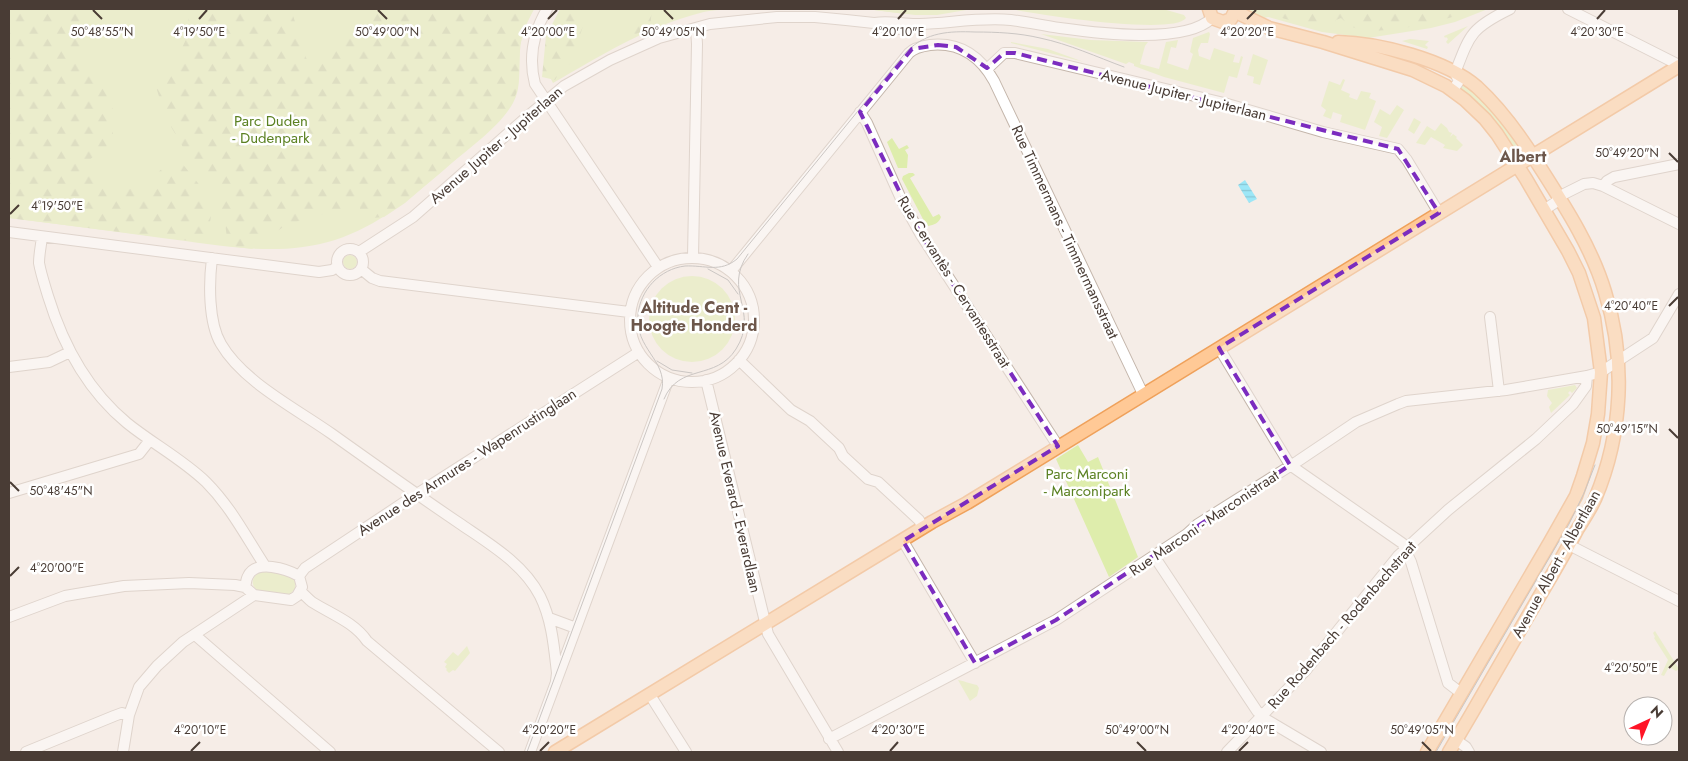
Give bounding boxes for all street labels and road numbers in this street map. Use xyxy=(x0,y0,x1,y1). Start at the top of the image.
street label: Avenue Jupiter - Jupiterlaan xyxy=(1099,64,1269,126)
street label: Avenue Jupiter - Jupiterlaan xyxy=(425,81,567,209)
street label: Rue Timmermans - Timmermansstraat xyxy=(1006,122,1124,343)
street label: Rue Cervantès - Cervantesstraat xyxy=(892,192,1016,372)
street label: Avenue des Armures - Wapenrustinglaan xyxy=(353,383,581,541)
street label: Avenue Everard - Everardlaan xyxy=(703,409,767,595)
street label: Rue Marconi - Marconistraat xyxy=(1125,464,1284,581)
street label: Avenue Albert - Albertlaan xyxy=(1506,486,1606,642)
street label: Rue Rodenbach - Rodenbachstraat xyxy=(1263,536,1422,714)

